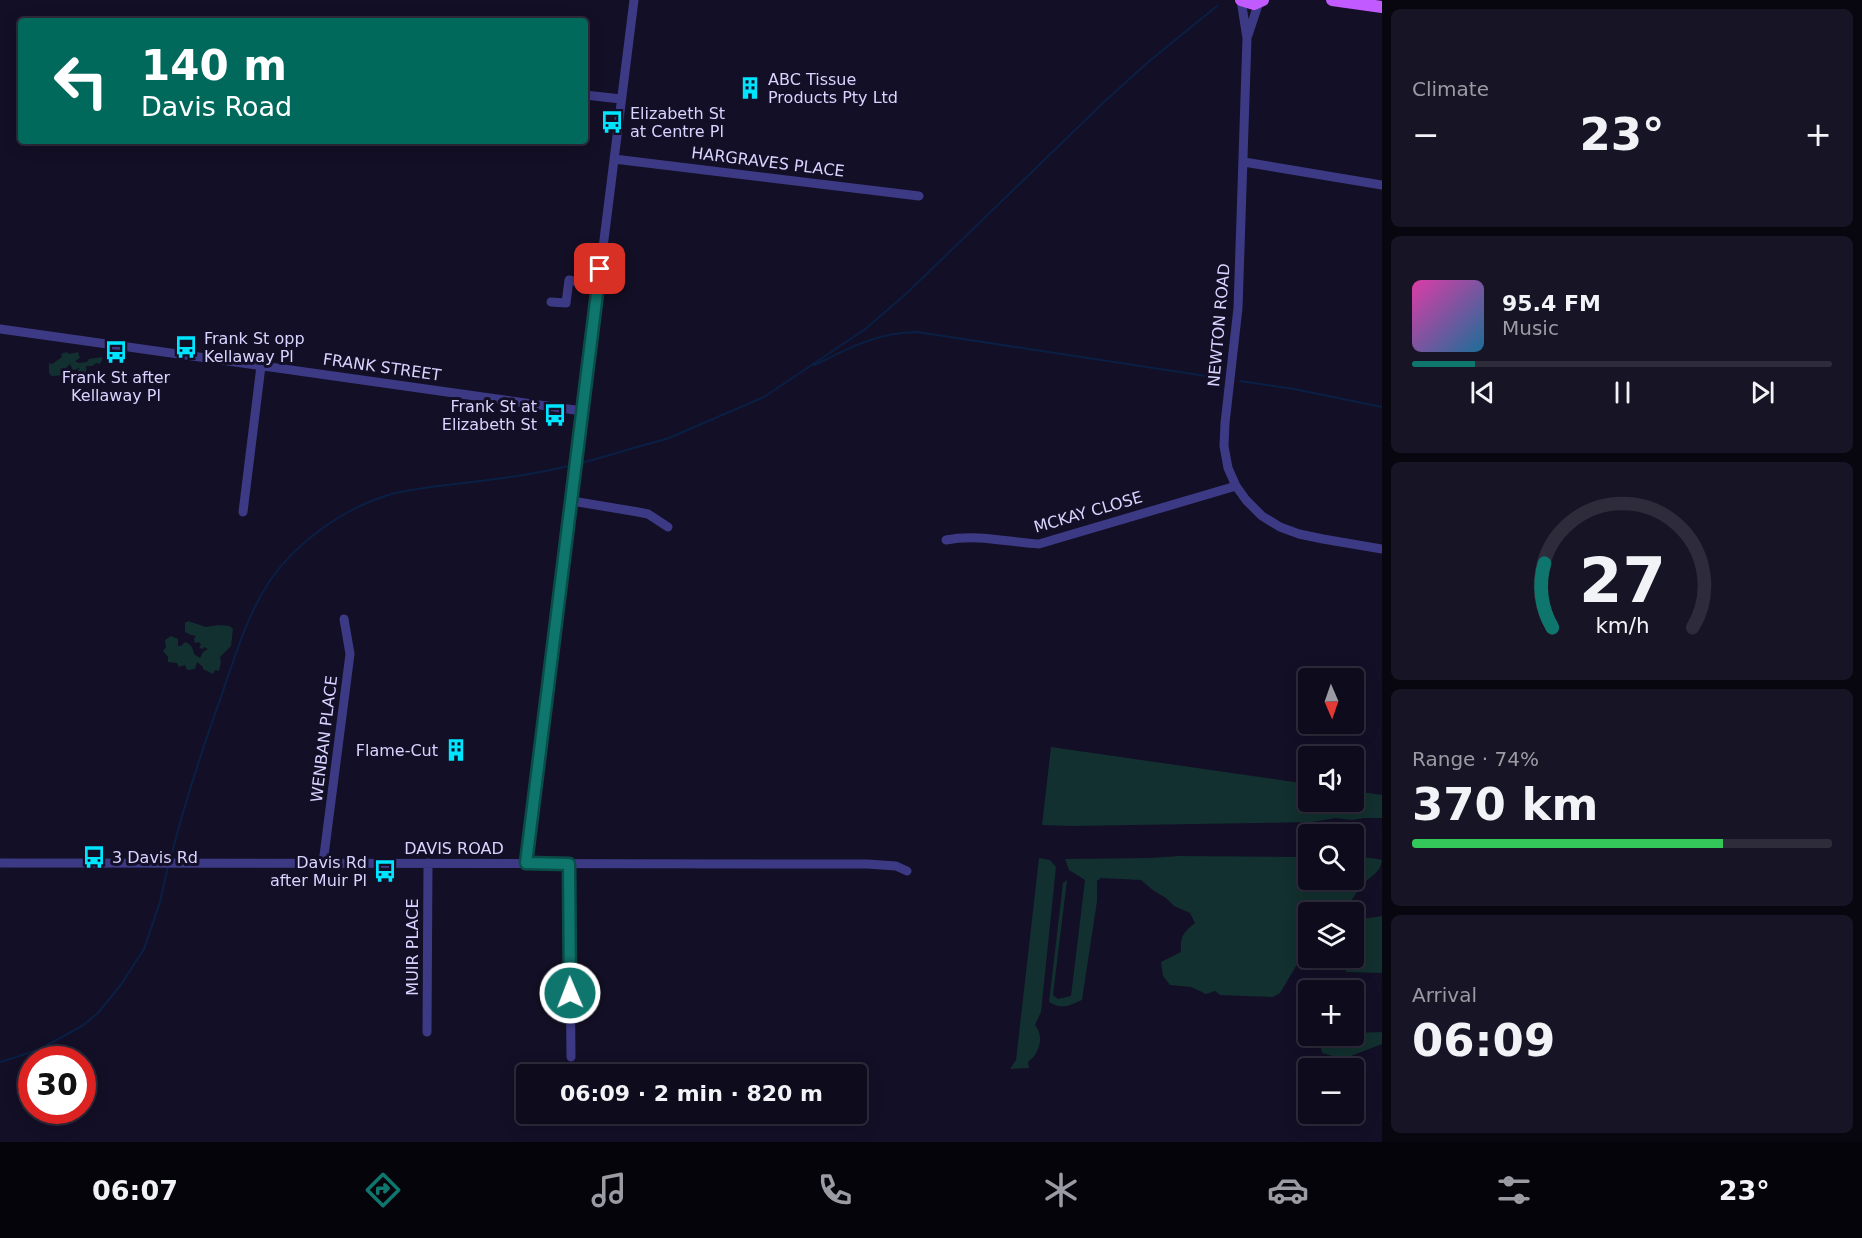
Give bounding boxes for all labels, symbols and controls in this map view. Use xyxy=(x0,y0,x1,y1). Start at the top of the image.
text: 140 m xyxy=(141,41,287,90)
icon: left xyxy=(42,42,120,120)
place label: ABC Tissue Products Pty Ltd xyxy=(768,70,898,107)
building icon: ABC Tissue Products Pty Ltd xyxy=(737,75,763,101)
text: Climate xyxy=(1412,77,1489,101)
text: Davis Road xyxy=(141,91,292,122)
place label: Elizabeth St at Centre Pl xyxy=(630,104,725,141)
text: 23° xyxy=(1579,108,1665,161)
bus stop icon: Elizabeth St at Centre Pl xyxy=(599,109,625,135)
text: − xyxy=(1412,115,1440,154)
text: + xyxy=(1804,115,1832,154)
street label: HARGRAVES PLACE xyxy=(690,143,846,181)
pin xyxy=(574,243,625,294)
icon: arrive xyxy=(583,252,616,285)
street label: NEWTON ROAD xyxy=(1204,262,1234,388)
text: 95.4 FM xyxy=(1502,291,1601,316)
text: Music xyxy=(1502,316,1559,340)
place label: Frank St opp Kellaway Pl xyxy=(204,329,305,366)
bus stop icon: Frank St opp Kellaway Pl xyxy=(173,334,199,360)
bus stop icon: Frank St after Kellaway Pl xyxy=(103,339,129,365)
street label: FRANK STREET xyxy=(322,349,443,385)
place label: Frank St after Kellaway Pl xyxy=(62,368,171,405)
icon: previous xyxy=(1466,376,1499,409)
icon: pause xyxy=(1606,376,1639,409)
icon: next xyxy=(1746,376,1779,409)
place label: Frank St at Elizabeth St xyxy=(442,397,537,434)
bus stop icon: Frank St at Elizabeth St xyxy=(542,402,568,428)
street label: MCKAY CLOSE xyxy=(1031,487,1145,537)
text: 27 xyxy=(1579,544,1665,617)
text: km/h xyxy=(1595,613,1649,638)
north arrow xyxy=(1298,668,1364,734)
map controls xyxy=(1298,668,1364,1124)
street label: WENBAN PLACE xyxy=(307,674,341,804)
building icon: Flame-Cut xyxy=(443,737,469,763)
place label: Flame-Cut xyxy=(356,741,438,760)
button: sound xyxy=(1298,746,1364,812)
text: Range · 74% xyxy=(1412,747,1539,771)
text: 370 km xyxy=(1412,778,1598,831)
button: search xyxy=(1298,824,1364,890)
street label: DAVIS ROAD xyxy=(404,839,504,858)
bus stop icon: 3 Davis Rd xyxy=(81,844,107,870)
place label: 3 Davis Rd xyxy=(112,848,198,867)
place label: Davis Rd after Muir Pl xyxy=(270,853,367,890)
bus stop icon: Davis Rd after Muir Pl xyxy=(372,858,398,884)
street label: MUIR PLACE xyxy=(403,898,422,996)
button: layers xyxy=(1298,902,1364,968)
position arrow xyxy=(538,961,602,1025)
button: + xyxy=(1298,980,1364,1046)
text: Arrival xyxy=(1412,983,1477,1007)
text: 06:09 xyxy=(1412,1014,1555,1067)
speed limit sign: 30 xyxy=(18,1046,96,1124)
button: − xyxy=(1298,1058,1364,1124)
text: 06:09 · 2 min · 820 m xyxy=(560,1081,823,1106)
icon: directions xyxy=(362,1169,404,1211)
icon: music xyxy=(588,1169,630,1211)
icon: phone xyxy=(814,1169,856,1211)
icon: climate xyxy=(1040,1169,1082,1211)
icon: car xyxy=(1267,1169,1309,1211)
icon: filters xyxy=(1493,1169,1535,1211)
text: 06:07 xyxy=(92,1175,178,1206)
text: 23° xyxy=(1719,1175,1770,1206)

